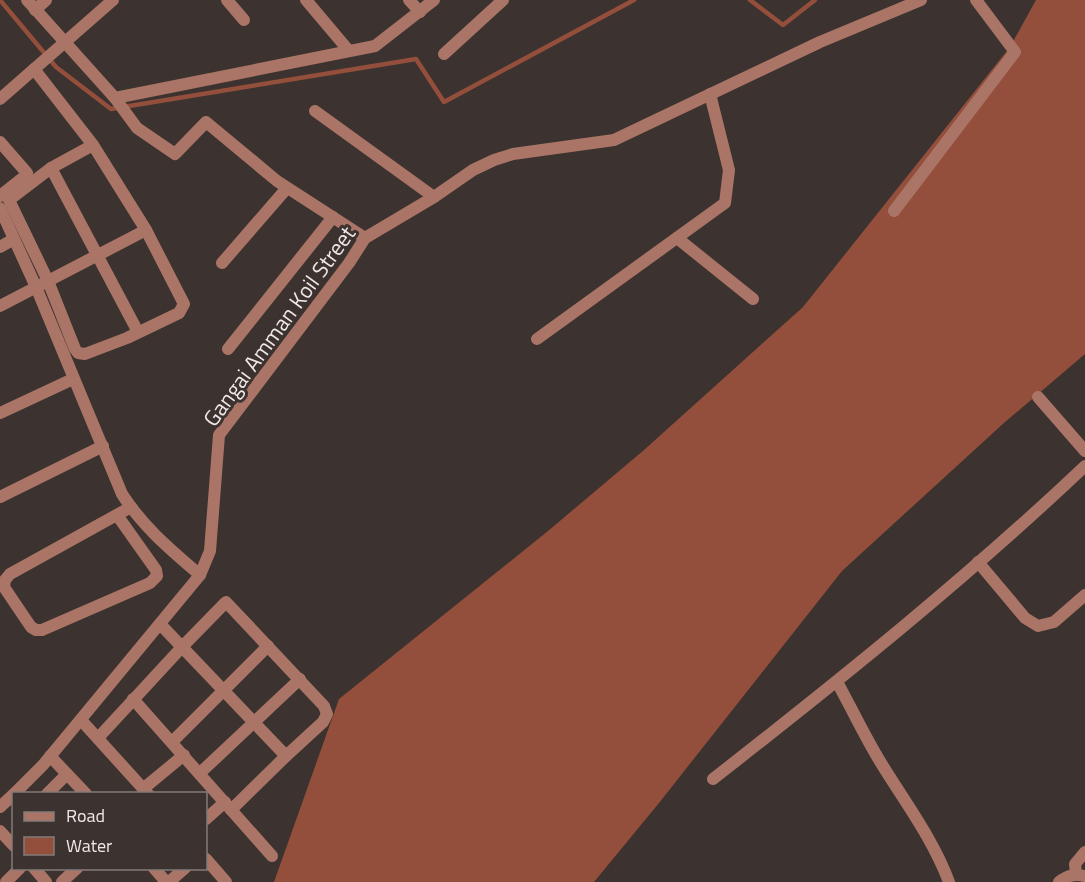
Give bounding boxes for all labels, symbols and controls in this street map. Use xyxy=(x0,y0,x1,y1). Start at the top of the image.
street label: Gangai Amman Koil Street xyxy=(194,218,364,434)
legend xyxy=(12,792,207,870)
text: Road xyxy=(66,802,105,829)
text: Water xyxy=(66,832,112,859)

